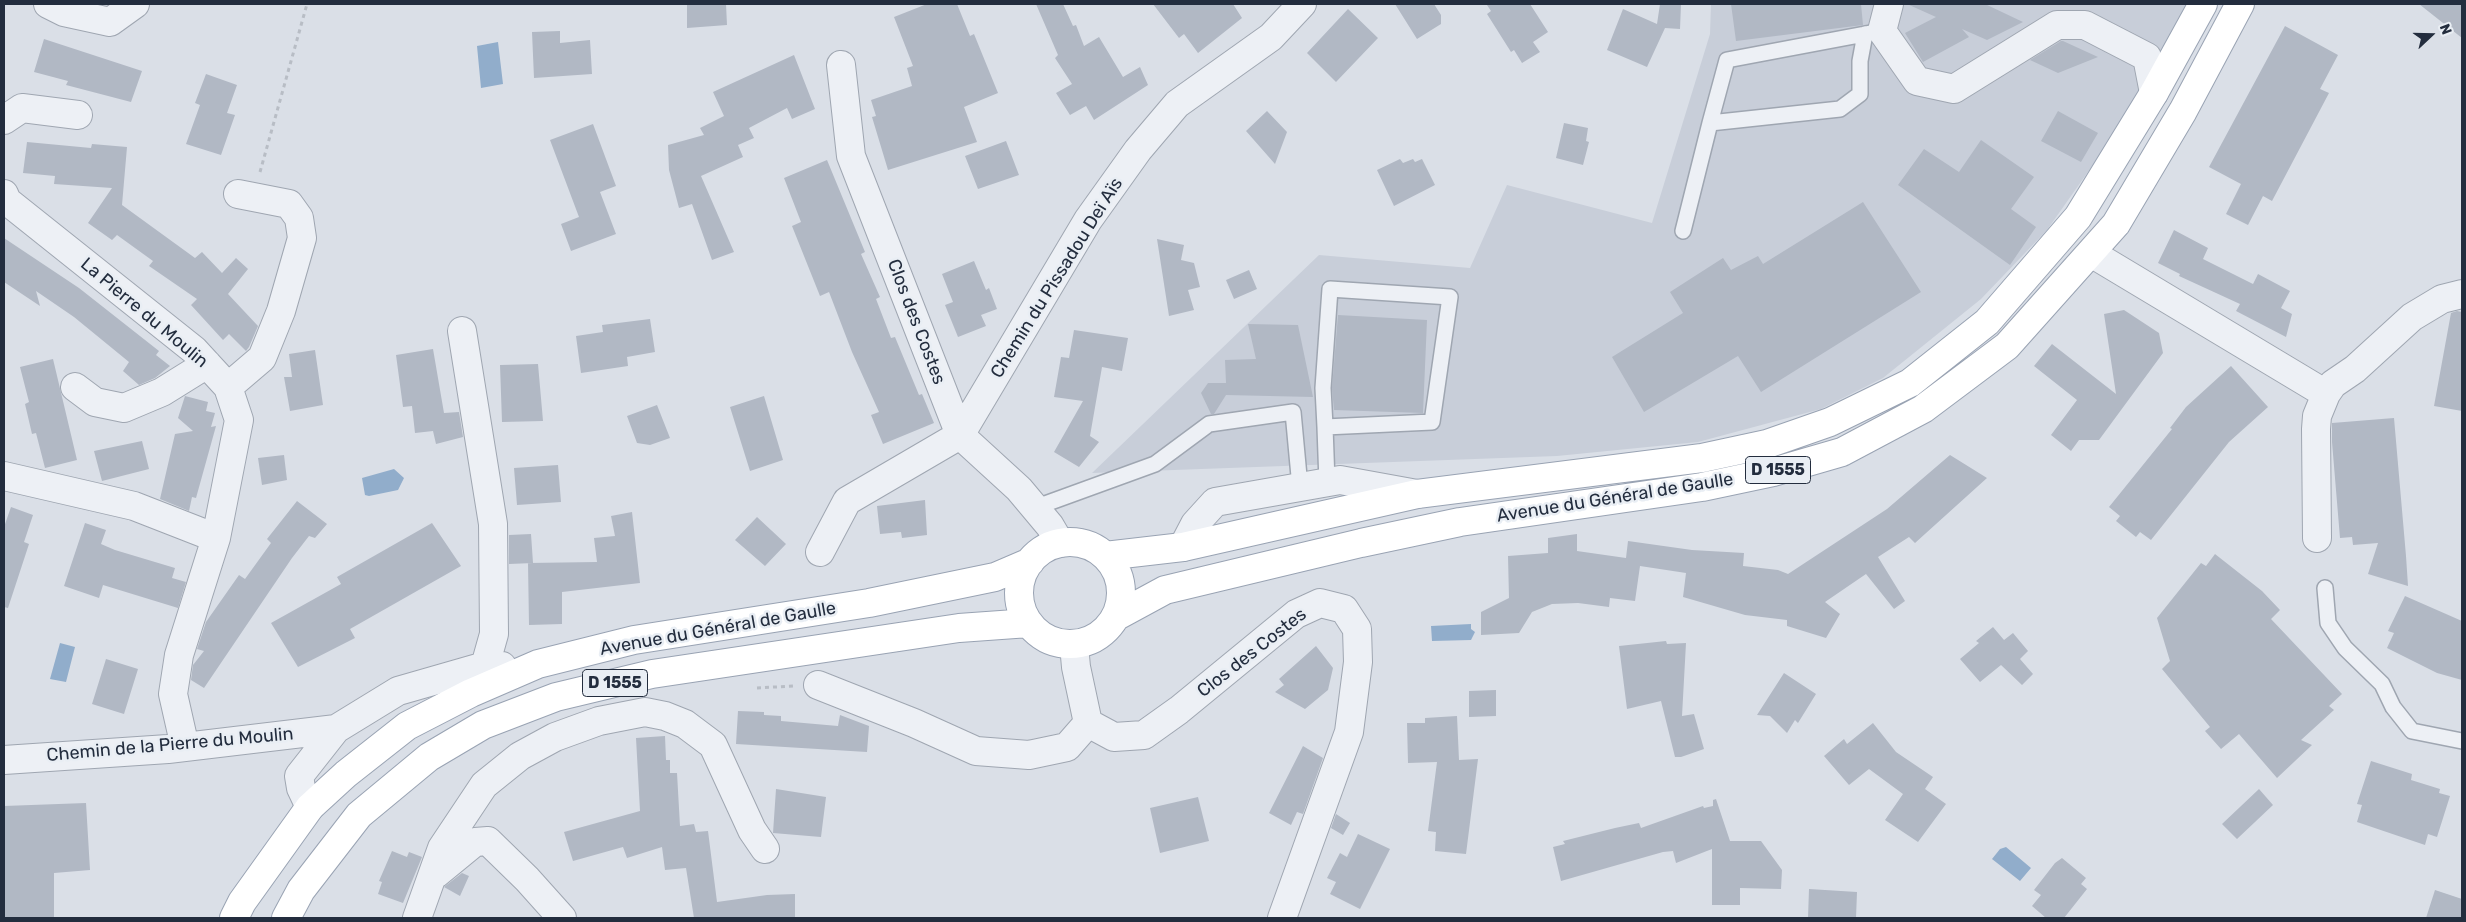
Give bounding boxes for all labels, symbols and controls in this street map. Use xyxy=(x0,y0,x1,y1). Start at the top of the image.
north arrow xyxy=(2406,10,2456,60)
text: N xyxy=(2436,22,2455,37)
street label: Chemin du Pissadou Deï Aïs xyxy=(986,174,1128,382)
street label: La Pierre du Moulin xyxy=(76,253,212,373)
street label: Clos des Costes xyxy=(882,256,950,388)
road number: D 1555 xyxy=(1746,456,1810,484)
street label: Avenue du Général de Gaulle xyxy=(1495,469,1735,527)
street label: Avenue du Général de Gaulle xyxy=(598,598,838,660)
street label: Clos des Costes xyxy=(1193,604,1311,702)
road number: D 1555 xyxy=(582,670,648,696)
street label: Chemin de la Pierre du Moulin xyxy=(46,723,294,767)

